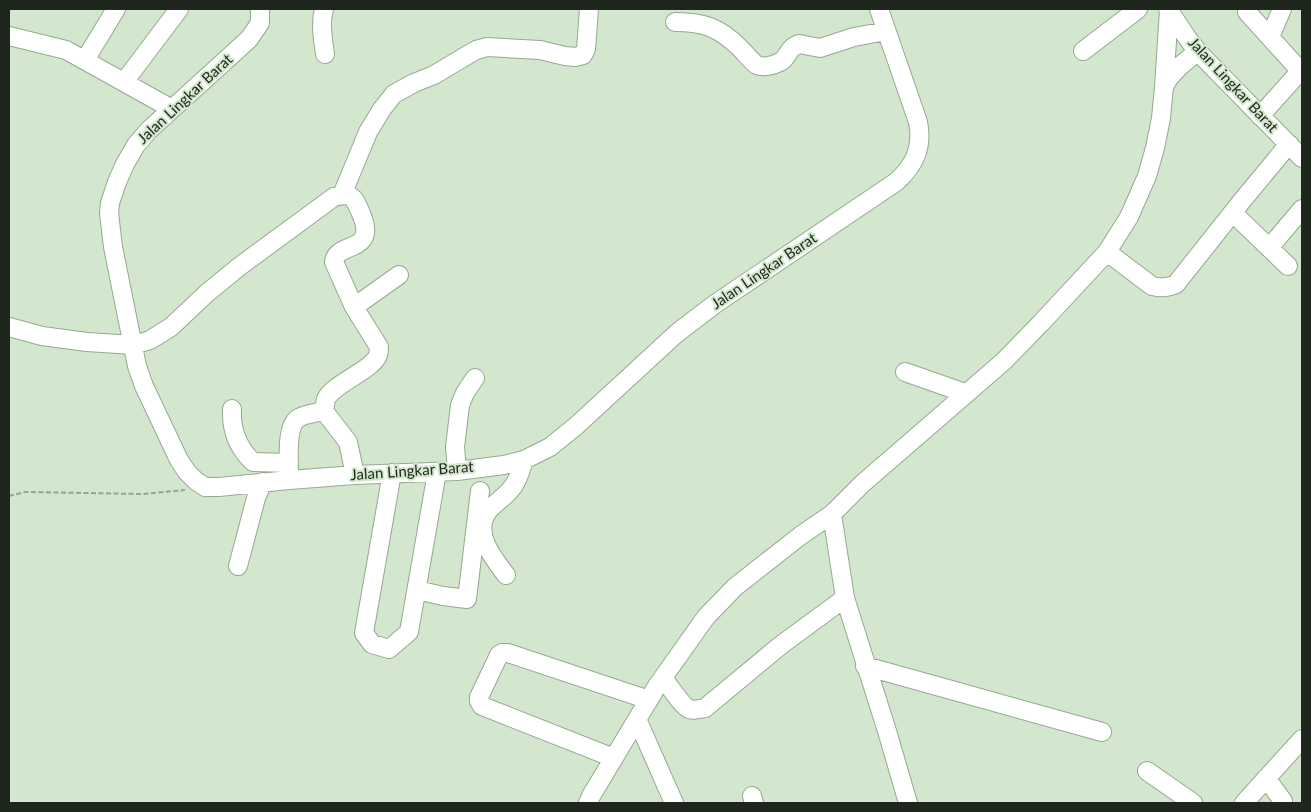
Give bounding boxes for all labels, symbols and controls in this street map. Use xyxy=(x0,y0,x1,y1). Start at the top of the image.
street label: Jalan Lingkar Barat xyxy=(1185,33,1283,136)
street label: Jalan Lingkar Barat xyxy=(133,49,236,147)
street label: Jalan Lingkar Barat xyxy=(707,228,820,312)
street label: Jalan Lingkar Barat xyxy=(350,457,475,483)

